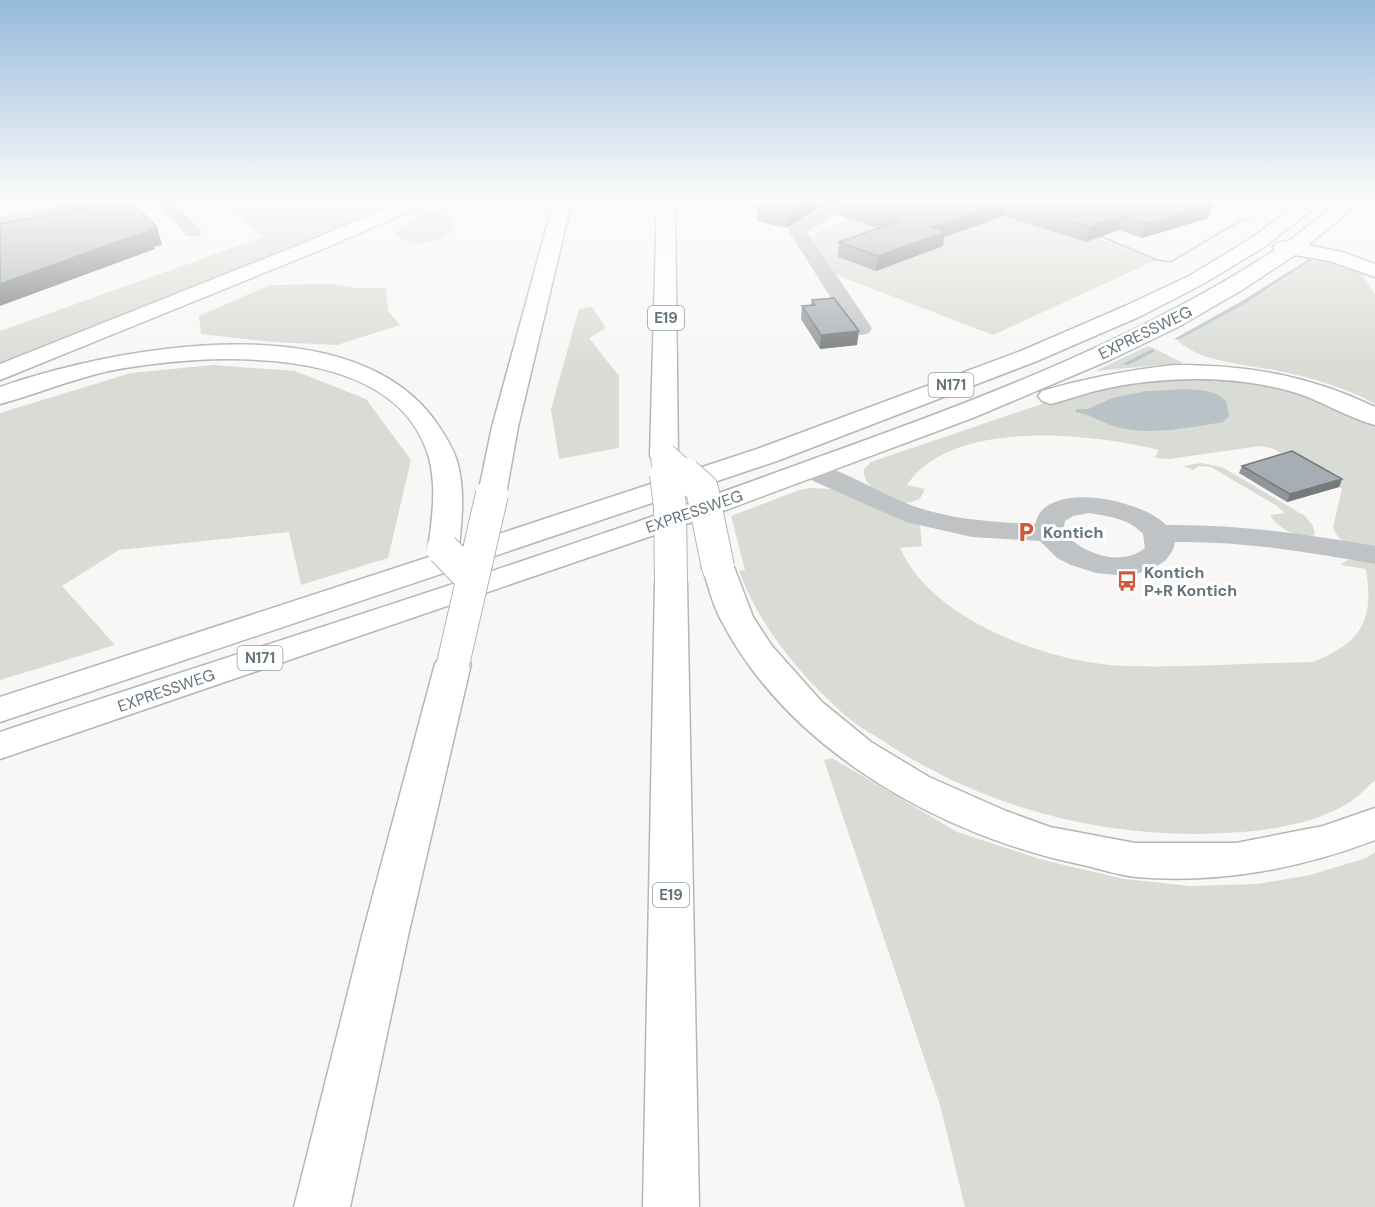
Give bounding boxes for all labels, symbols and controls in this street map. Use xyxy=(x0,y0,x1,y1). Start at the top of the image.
street label: EXPRESSWEG xyxy=(1095,301,1195,364)
road number: E19 xyxy=(648,306,684,330)
road number: N171 xyxy=(928,373,974,397)
street label: EXPRESSWEG xyxy=(643,485,746,538)
parking icon: Kontich xyxy=(1014,520,1038,544)
place label: Kontich xyxy=(1043,522,1103,543)
place label: Kontich P+R Kontich xyxy=(1144,562,1237,601)
bus stop icon: Kontich P+R Kontich xyxy=(1115,569,1139,593)
road number: N171 xyxy=(238,646,282,670)
street label: EXPRESSWEG xyxy=(115,664,218,717)
road number: E19 xyxy=(653,883,689,907)

